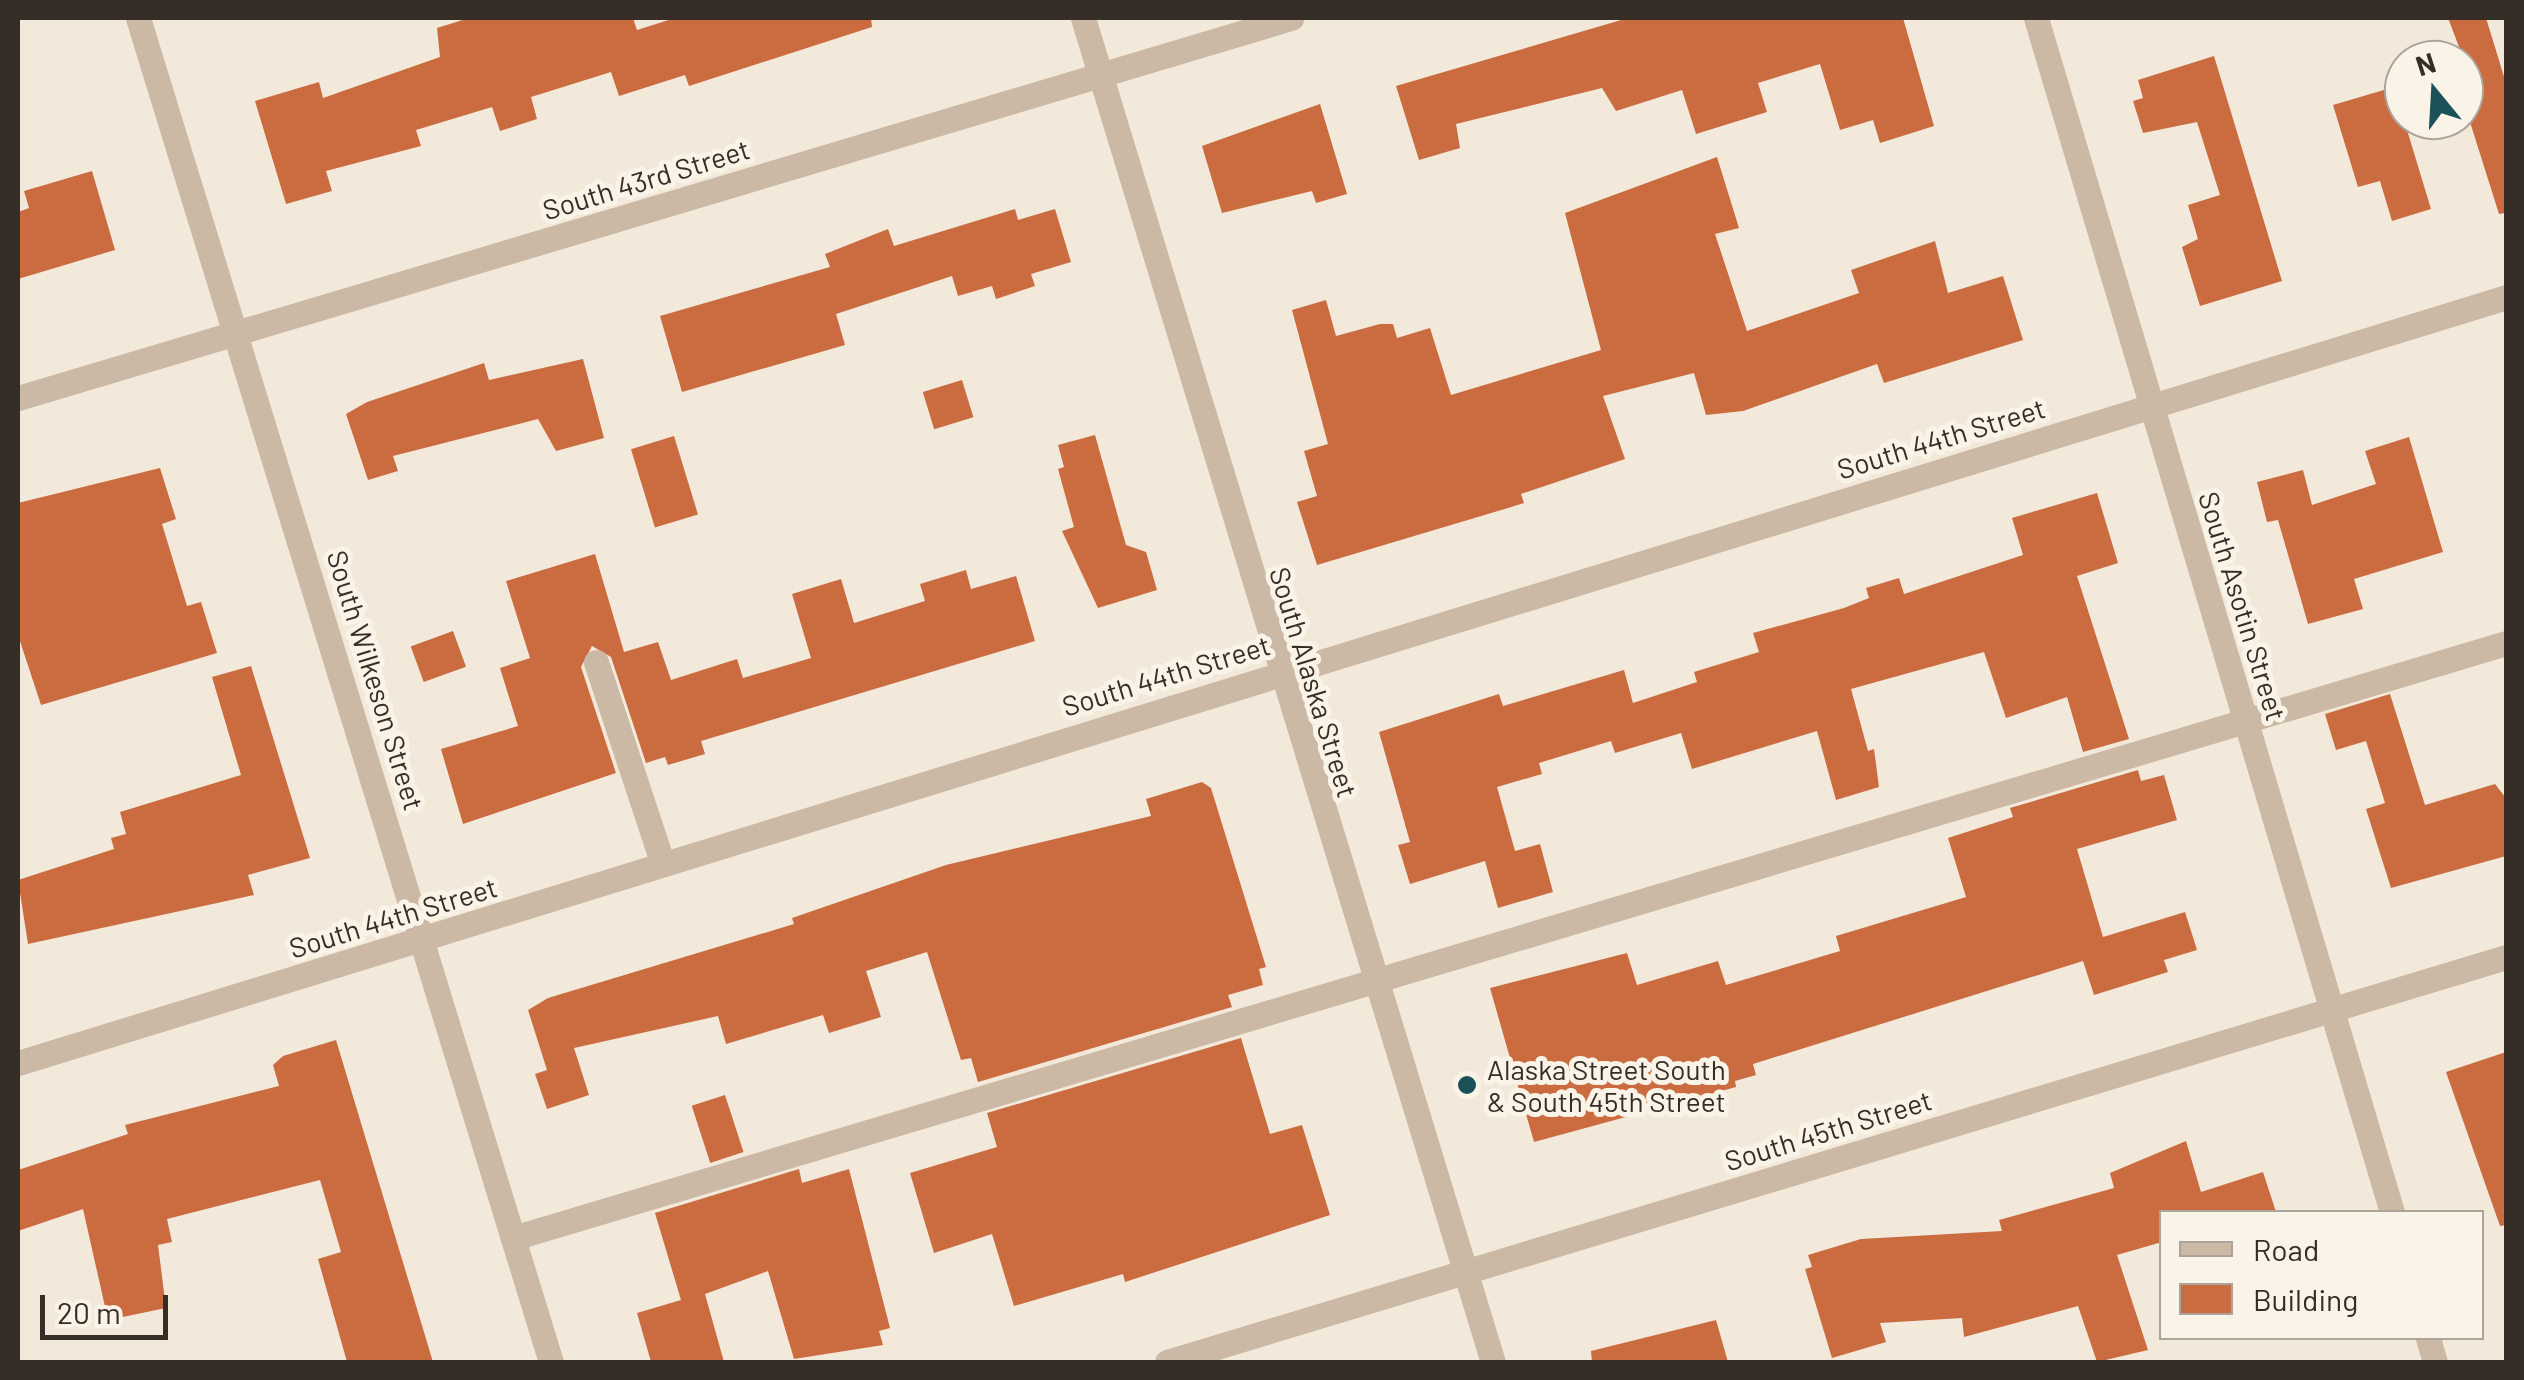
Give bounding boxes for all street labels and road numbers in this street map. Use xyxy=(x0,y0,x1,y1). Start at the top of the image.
street label: South 43rd Street xyxy=(538,132,754,226)
street label: South 44th Street xyxy=(1833,390,2049,486)
street label: South Asotin Street xyxy=(2192,488,2294,724)
street label: South Wilkeson Street xyxy=(321,546,431,814)
street label: South Alaska Street xyxy=(1263,563,1365,801)
street label: South 44th Street xyxy=(1058,627,1274,723)
street label: South 44th Street xyxy=(285,869,501,965)
street label: South 45th Street xyxy=(1720,1083,1936,1177)

